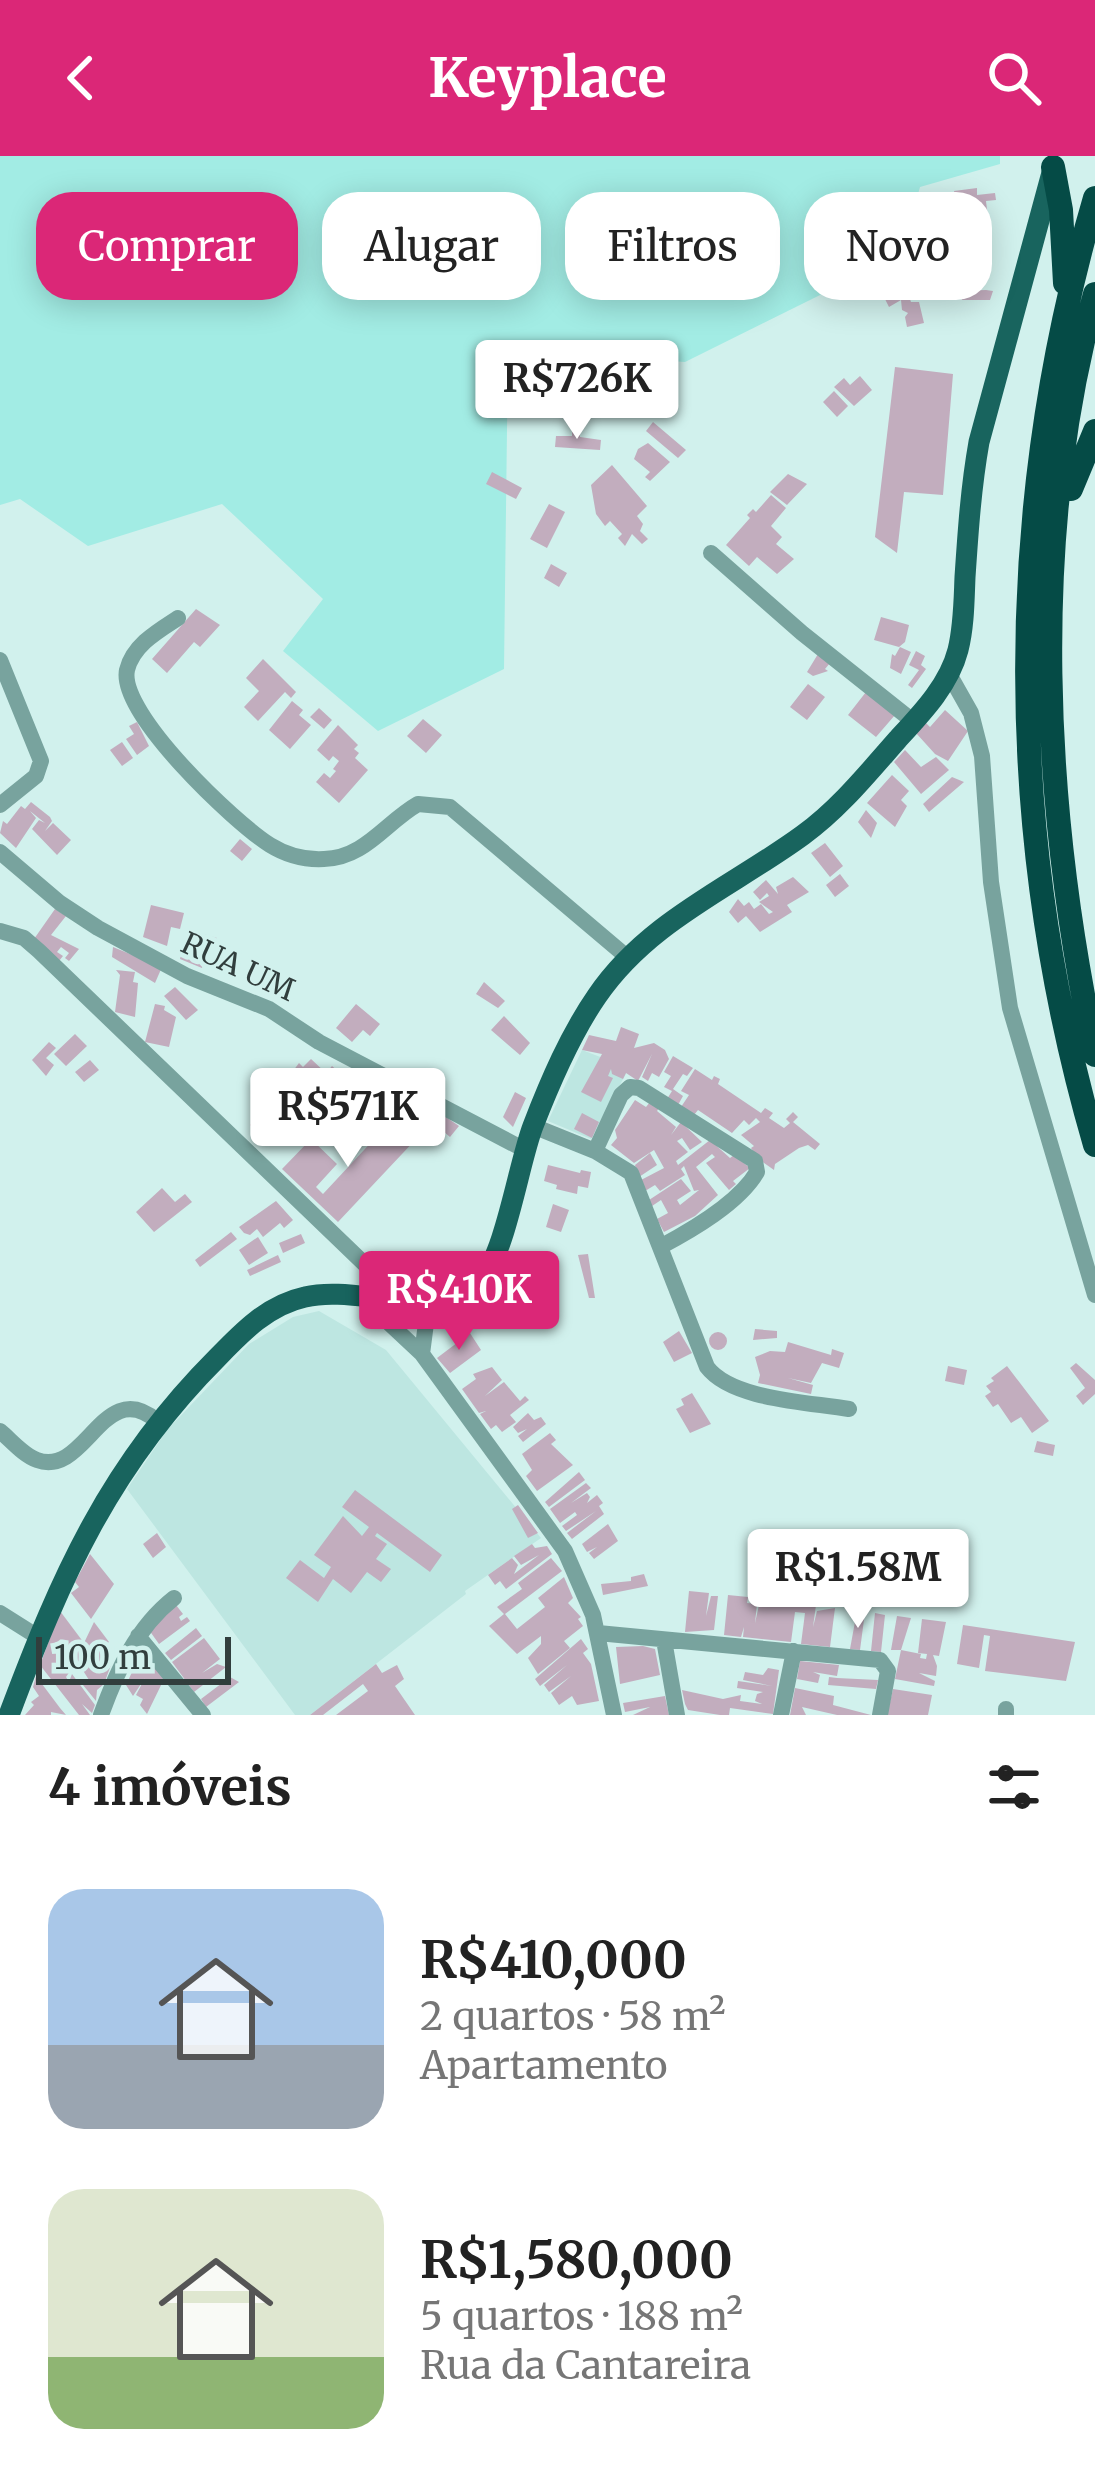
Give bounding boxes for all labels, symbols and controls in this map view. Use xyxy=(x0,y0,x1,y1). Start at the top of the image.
text: Keyplace xyxy=(428,44,667,112)
icon: back xyxy=(48,45,114,111)
icon: search xyxy=(981,45,1047,111)
chip: Comprar xyxy=(36,192,298,300)
chip: Alugar xyxy=(322,192,541,300)
chip: Filtros xyxy=(565,192,780,300)
chip: Novo xyxy=(804,192,992,300)
pin: R$726K xyxy=(479,340,675,442)
text: R$726K xyxy=(502,354,652,403)
street label: RUA UM xyxy=(175,923,302,1009)
pin: R$571K xyxy=(250,1068,446,1170)
text: R$571K xyxy=(277,1082,419,1131)
pin: R$410K xyxy=(361,1251,557,1353)
text: R$410K xyxy=(386,1265,532,1314)
pin: R$1.58M xyxy=(747,1529,969,1631)
text: R$1.58M xyxy=(775,1543,941,1592)
scale bar xyxy=(36,1631,231,1684)
text: 100 m xyxy=(54,1637,151,1678)
icon: filters xyxy=(981,1754,1047,1820)
text: 4 imóveis xyxy=(48,1755,292,1819)
text: R$410,000 xyxy=(420,1928,687,1992)
icon: home xyxy=(144,1937,288,2081)
text: 2 quartos · 58 m² xyxy=(420,1992,726,2041)
text: Apartamento xyxy=(420,2041,668,2090)
text: R$1,580,000 xyxy=(420,2228,733,2292)
icon: home xyxy=(144,2237,288,2381)
text: 5 quartos · 188 m² xyxy=(420,2292,743,2341)
text: Rua da Cantareira xyxy=(420,2341,751,2390)

